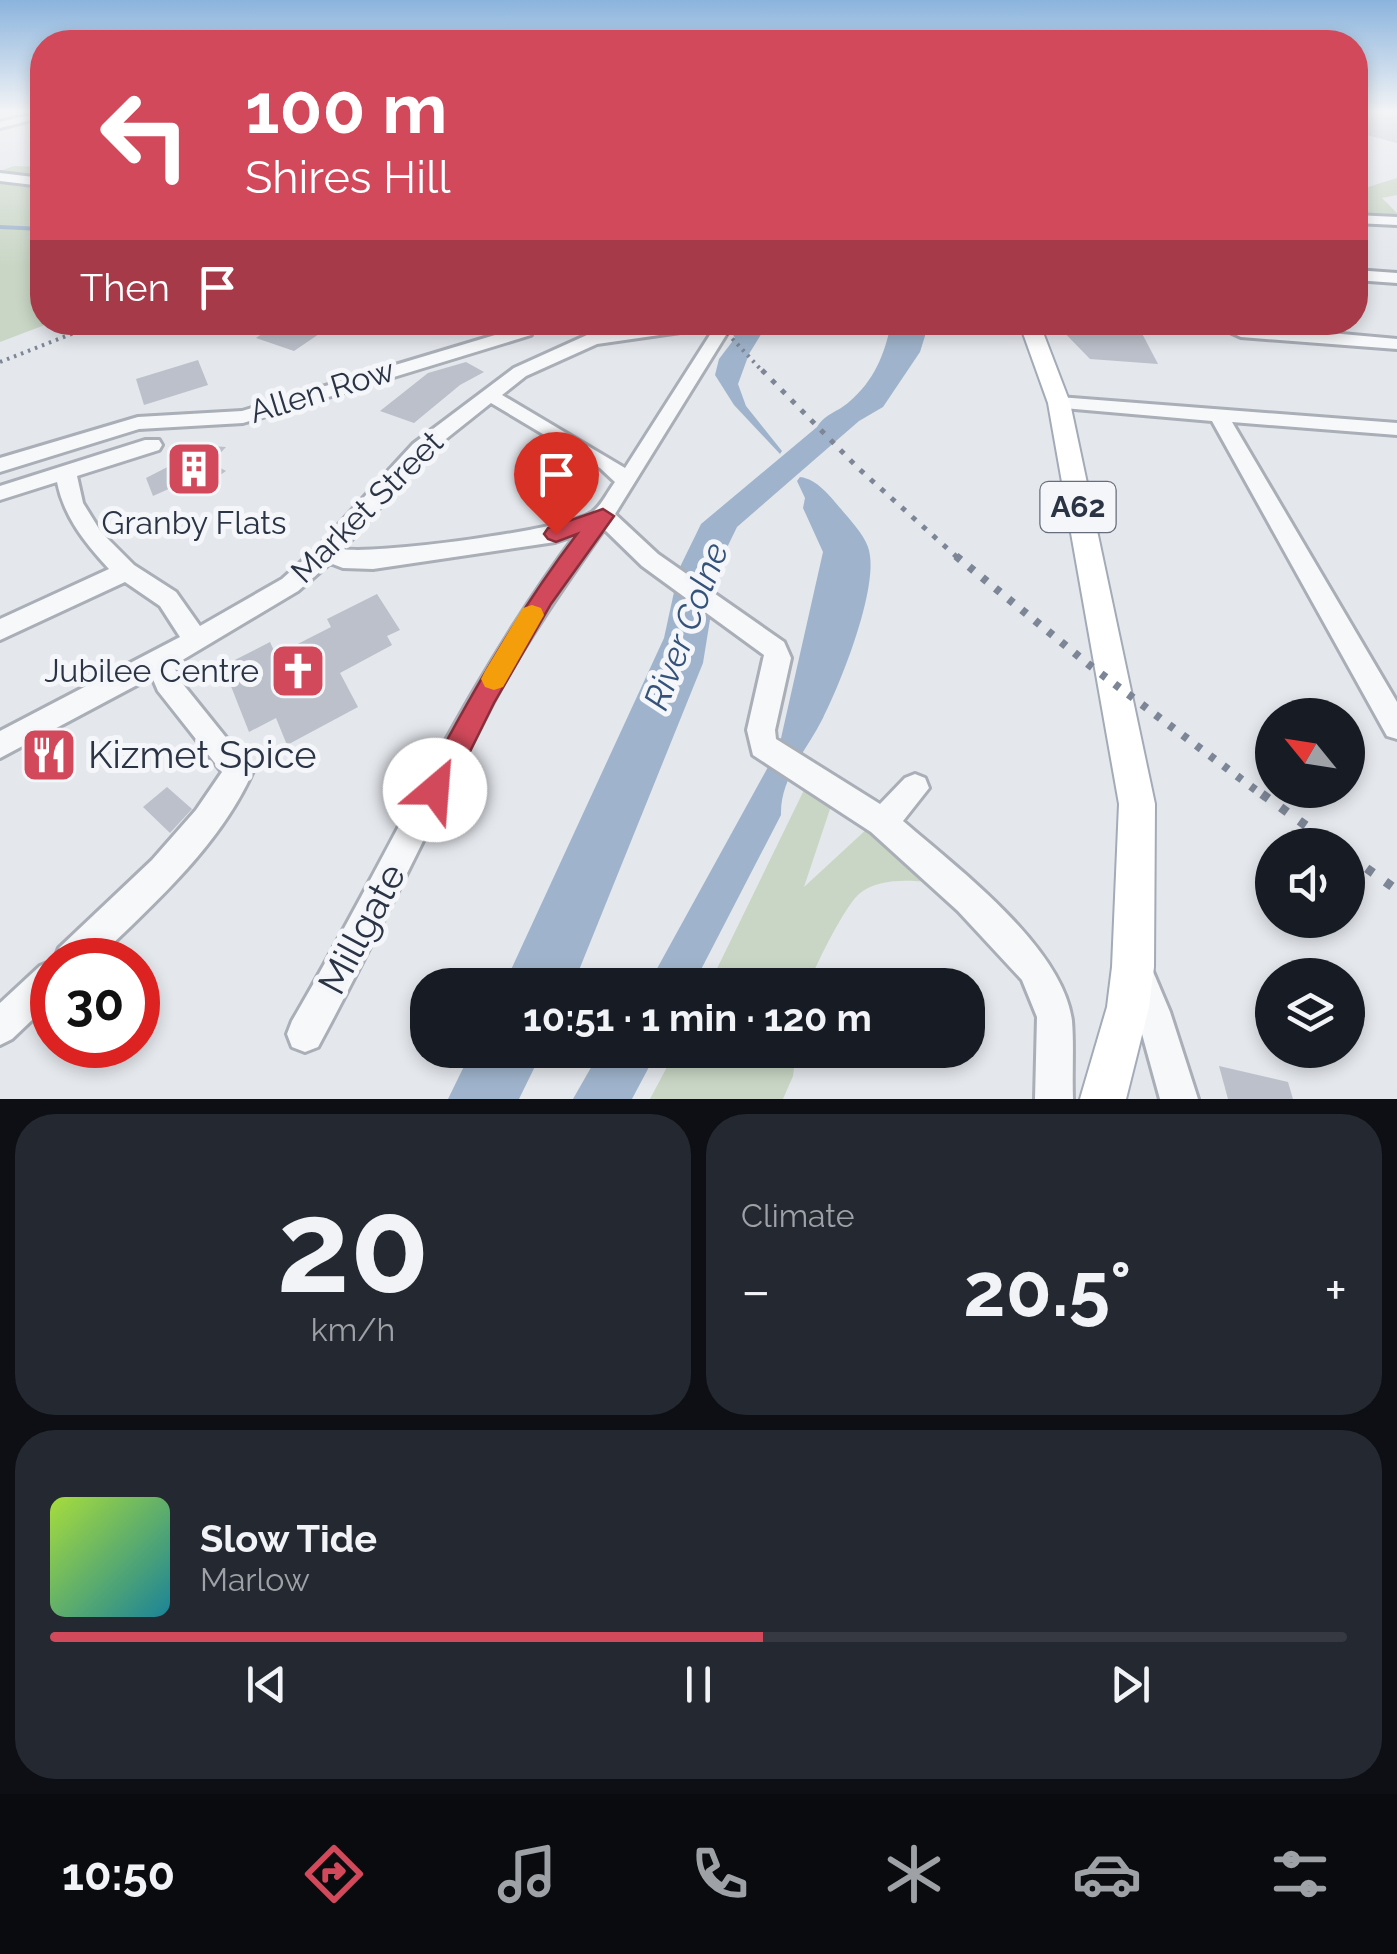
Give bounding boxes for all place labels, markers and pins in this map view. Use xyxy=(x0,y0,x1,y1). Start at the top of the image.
pin xyxy=(514,432,599,535)
building icon: Granby Flats xyxy=(164,439,224,499)
place label: Granby Flats xyxy=(101,504,287,541)
church icon: Jubilee Centre xyxy=(268,641,328,701)
place label: Jubilee Centre xyxy=(44,652,259,689)
restaurant icon: Kizmet Spice xyxy=(19,725,79,785)
place label: Kizmet Spice xyxy=(88,732,317,777)

